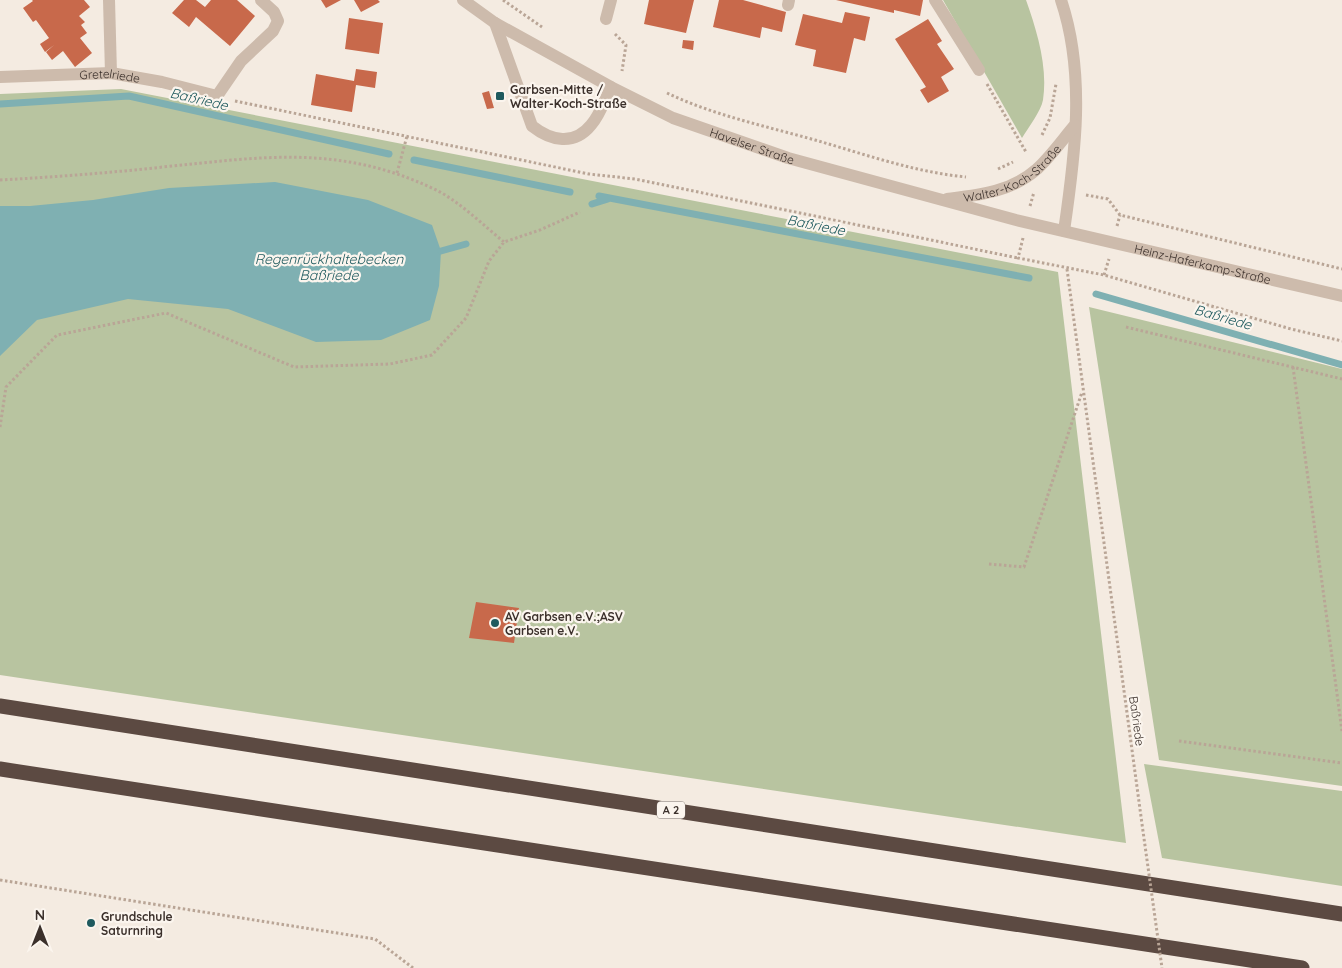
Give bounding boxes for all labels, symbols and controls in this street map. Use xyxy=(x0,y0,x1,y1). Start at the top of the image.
street label: Gretelriede xyxy=(79,65,142,86)
place label: Garbsen-Mitte / Walter-Koch-Straße xyxy=(510,82,627,111)
water label: Baßriede xyxy=(168,84,231,115)
marker: Garbsen-Mitte / Walter-Koch-Straße xyxy=(494,90,506,102)
street label: Havelser Straße xyxy=(708,124,796,167)
street label: Walter-Koch-Straße xyxy=(962,141,1064,204)
water label: Baßriede xyxy=(785,211,848,240)
street label: Heinz-Haferkamp-Straße xyxy=(1133,240,1273,287)
water label: Regenrückhaltebecken Baßriede xyxy=(255,250,404,284)
water label: Baßriede xyxy=(1192,300,1255,334)
place label: AV Garbsen e.V.;ASV Garbsen e.V. xyxy=(505,609,623,638)
marker: AV Garbsen e.V.;ASV Garbsen e.V. xyxy=(489,617,501,629)
street label: Baßriede xyxy=(1126,695,1148,747)
road number: A 2 xyxy=(657,802,685,818)
north arrow xyxy=(15,903,65,953)
text: N xyxy=(35,906,45,924)
place label: Grundschule Saturnring xyxy=(101,909,173,938)
marker: Grundschule Saturnring xyxy=(85,917,97,929)

